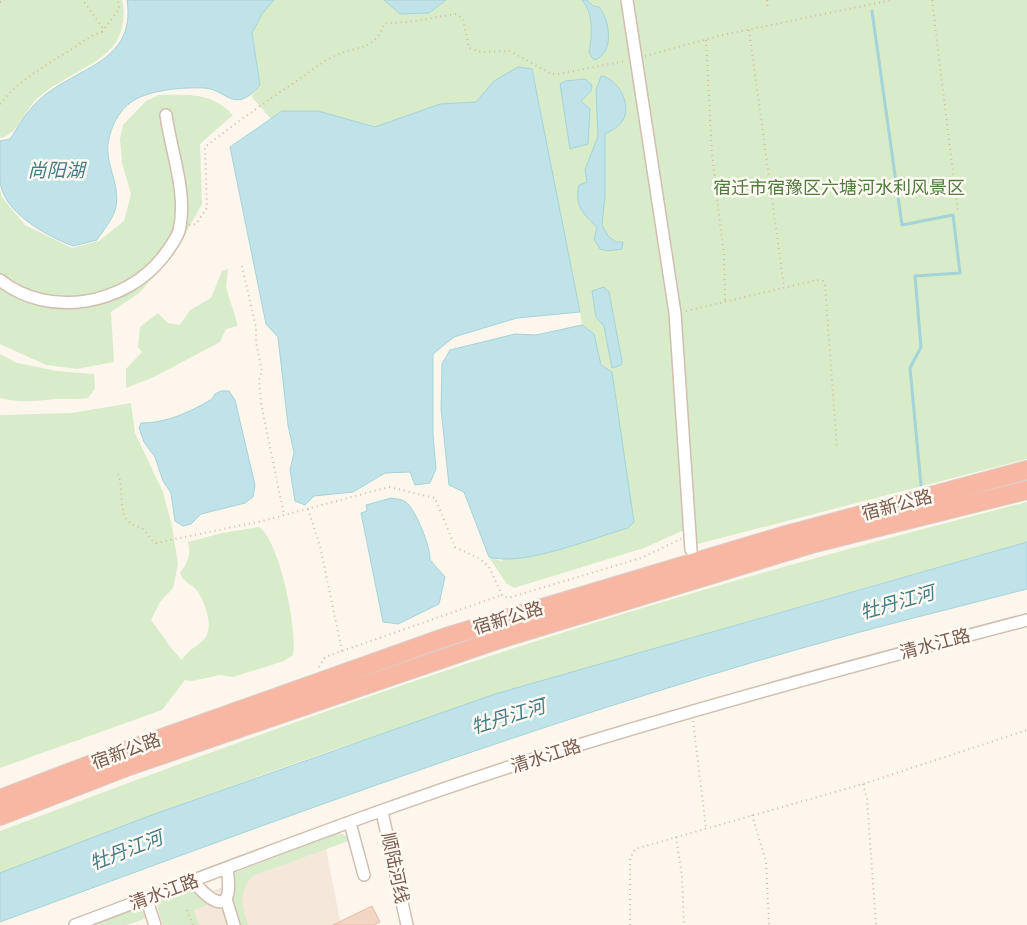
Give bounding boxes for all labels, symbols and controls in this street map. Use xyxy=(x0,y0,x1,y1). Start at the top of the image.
water label: 尚阳湖 xyxy=(27,161,87,181)
park label: 宿迁市宿豫区六塘河水利风景区 xyxy=(713,178,965,198)
street label: 宿新公路 xyxy=(860,486,934,524)
water label: 牡丹江河 xyxy=(858,582,940,623)
street label: 宿新公路 xyxy=(471,598,545,638)
street label: 清水江路 xyxy=(898,625,972,663)
water label: 牡丹江河 xyxy=(469,695,551,738)
street label: 宿新公路 xyxy=(89,729,163,773)
street label: 清水江路 xyxy=(509,735,583,777)
water label: 牡丹江河 xyxy=(87,827,169,874)
street label: 顺陆河线 xyxy=(378,831,412,905)
street label: 清水江路 xyxy=(127,870,201,914)

